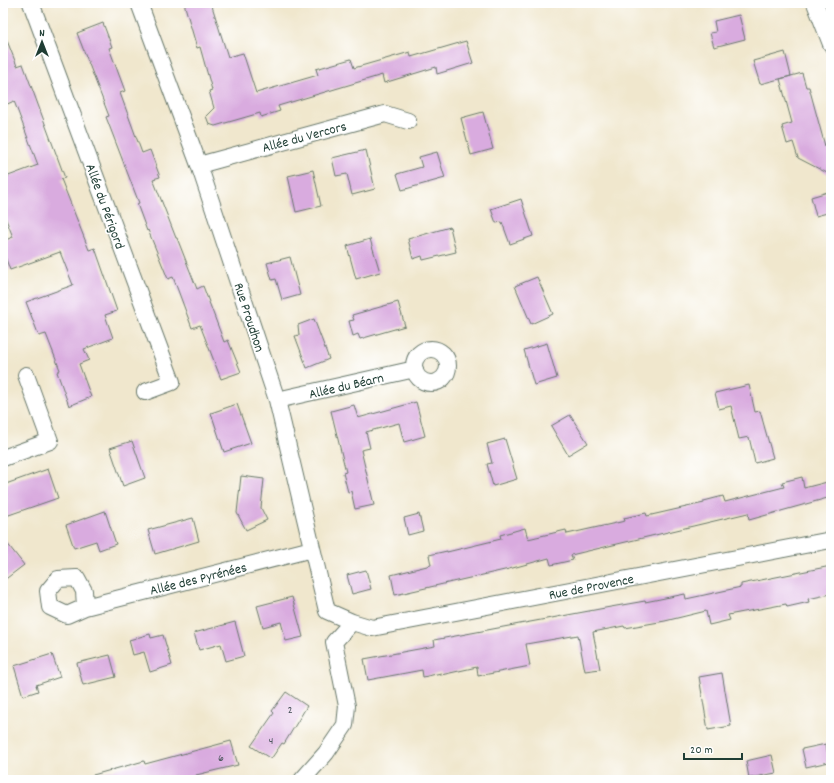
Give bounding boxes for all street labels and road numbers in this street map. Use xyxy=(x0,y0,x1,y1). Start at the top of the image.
street label: Allée du Vercors xyxy=(260,117,349,159)
street label: Allée du Périgord xyxy=(79,161,129,252)
street label: Rue Proudhon xyxy=(228,280,269,355)
street label: Allée du Béarn xyxy=(307,369,386,405)
street label: Allée des Pyrénées xyxy=(148,558,249,602)
street label: Rue de Provence xyxy=(547,570,636,606)

